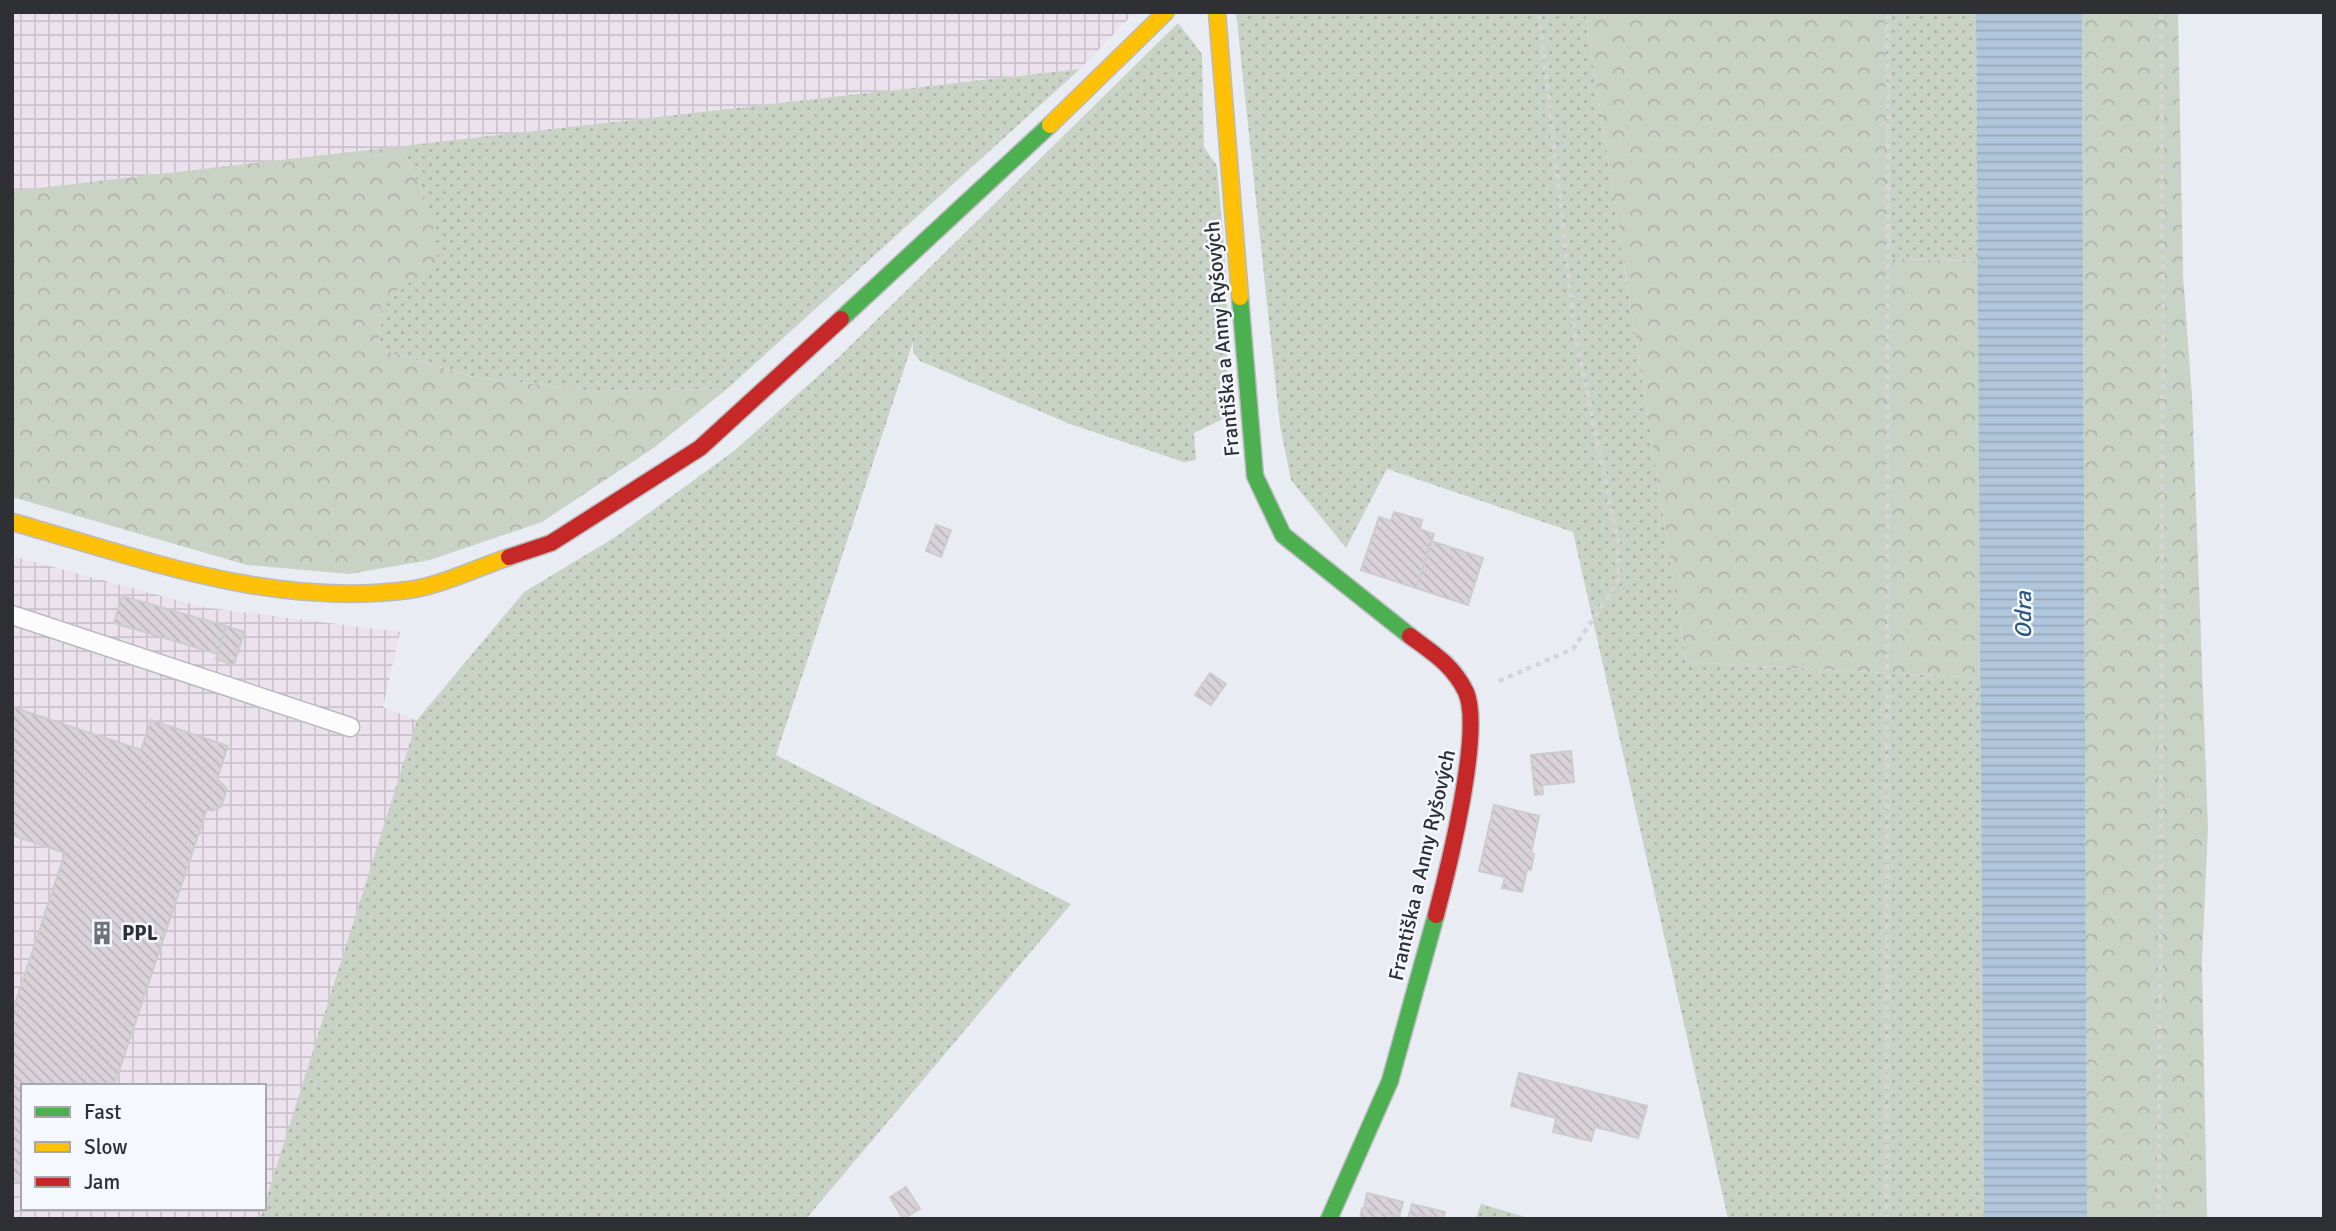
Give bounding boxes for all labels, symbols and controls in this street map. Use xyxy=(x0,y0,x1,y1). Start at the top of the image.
street label: Františka a Anny Ryšových xyxy=(1199,220,1245,458)
water label: Odra xyxy=(2009,590,2038,639)
street label: Františka a Anny Ryšových xyxy=(1383,747,1461,983)
building icon: PPL xyxy=(88,919,116,947)
place label: PPL xyxy=(122,920,158,946)
legend xyxy=(21,1084,266,1210)
text: Fast xyxy=(84,1099,121,1125)
text: Slow xyxy=(84,1134,128,1160)
text: Jam xyxy=(84,1169,120,1195)

